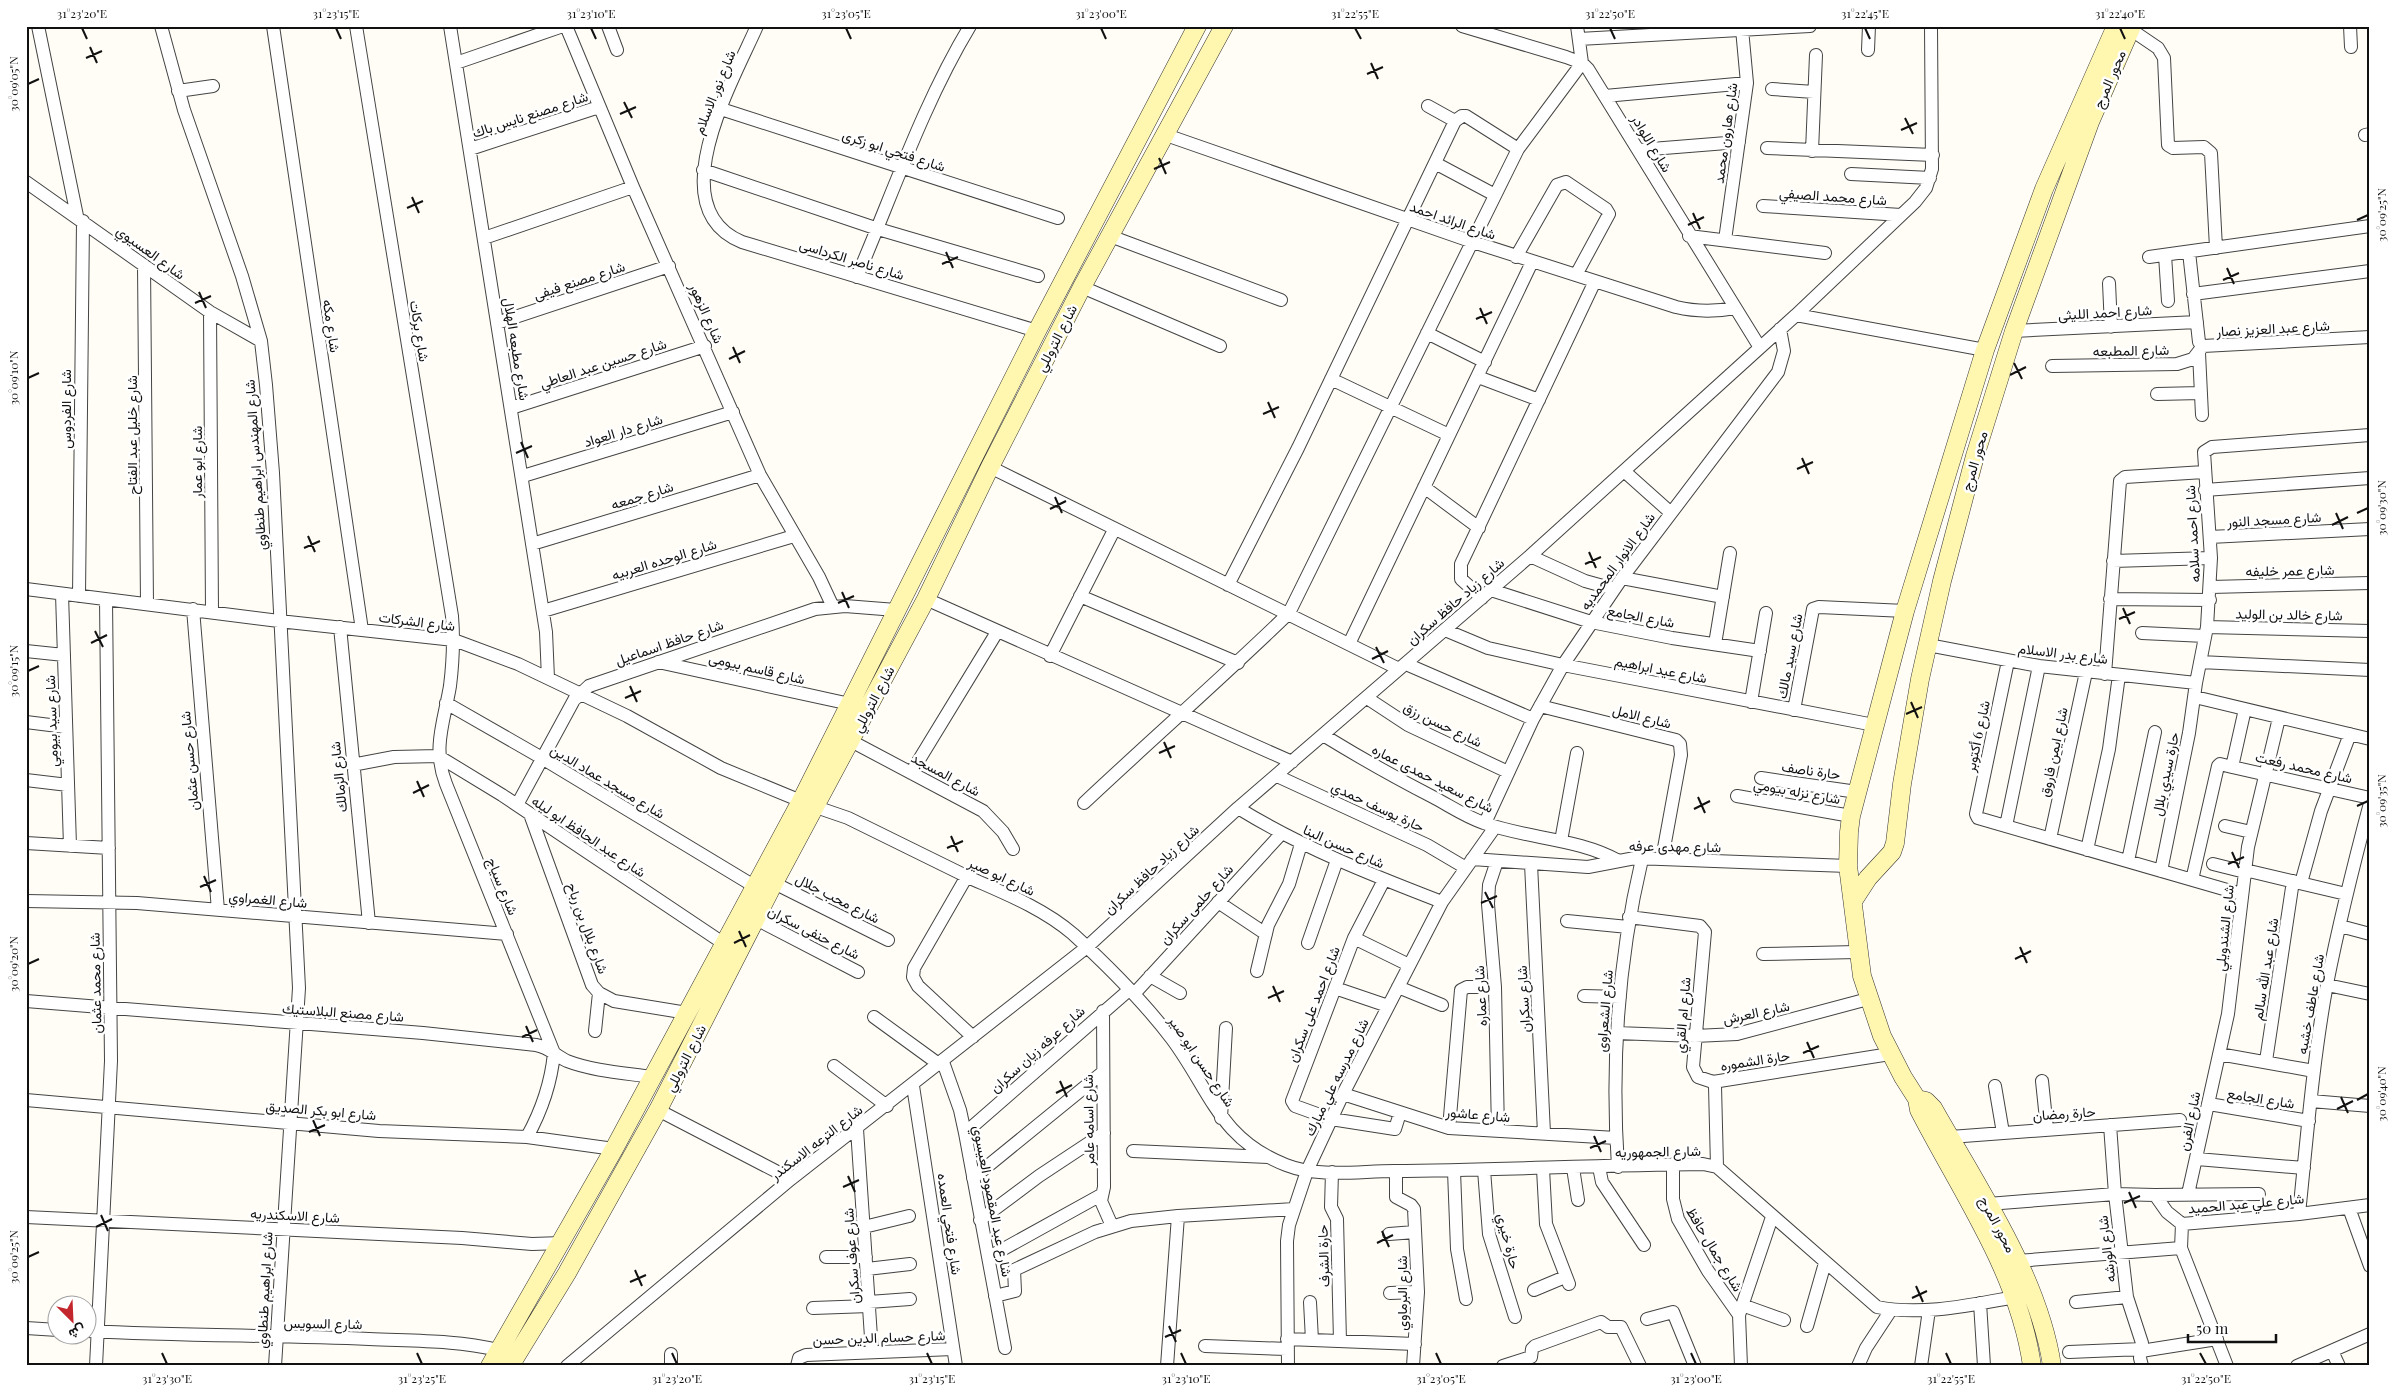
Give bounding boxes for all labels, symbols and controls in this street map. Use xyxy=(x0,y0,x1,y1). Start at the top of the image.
text: 31°23'20"E xyxy=(57,5,107,21)
text: 31°23'15"E xyxy=(313,5,359,21)
text: 31°23'10"E xyxy=(566,5,616,21)
text: 31°23'05"E xyxy=(821,5,871,21)
text: 31°23'00"E xyxy=(1075,5,1127,21)
text: 31°22'55"E xyxy=(1331,5,1379,21)
text: 31°22'50"E xyxy=(1585,5,1635,21)
text: 31°22'45"E xyxy=(1841,5,1889,21)
text: 31°22'40"E xyxy=(2095,5,2145,21)
street label: شارع نور الاسلام xyxy=(688,47,741,138)
street label: محور المرج xyxy=(2088,47,2132,112)
text: 30°09'05"N xyxy=(5,56,21,112)
street label: شارع هارون محمد xyxy=(1709,82,1743,185)
street label: شارع مصنع نايس باك xyxy=(470,86,591,144)
street label: شارع اللوادر xyxy=(1625,110,1677,176)
street label: شارع فتحي ابو زكرى xyxy=(839,124,948,178)
street label: شارع محمد الصيفي xyxy=(1778,183,1888,212)
text: 30°09'25"N xyxy=(2373,187,2389,242)
street label: شارع الرائد احمد xyxy=(1407,196,1499,246)
street label: شارع العسيوي xyxy=(111,221,189,286)
street label: شارع ناصر الكرداسى xyxy=(797,234,907,286)
street label: شارع مصنع فيفى xyxy=(531,256,628,306)
street label: شارع الزهور xyxy=(683,279,729,347)
street label: شارع مطبعه الهلال xyxy=(498,296,535,402)
street label: شارع مكه xyxy=(317,298,345,354)
street label: شارع بركات xyxy=(404,299,434,363)
street label: شارع احمد الليثى xyxy=(2057,300,2153,326)
street label: شارع التروللي xyxy=(1031,301,1084,376)
street label: شارع عبد العزيز نصار xyxy=(2215,316,2330,343)
street label: شارع حسين عبد العاطي xyxy=(537,334,670,395)
street label: شارع المطبعه xyxy=(2093,340,2169,362)
text: 30°09'10"N xyxy=(5,350,21,405)
street label: شارع الفردوس xyxy=(56,369,77,449)
street label: شارع خليل عبد الفتاح xyxy=(122,375,143,495)
street label: شارع المهندس ابراهيم طنطاوي xyxy=(240,379,273,551)
street label: شارع دار العواد xyxy=(581,409,665,453)
street label: شارع ابو عمار xyxy=(187,426,208,499)
street label: محور المرج xyxy=(1956,429,1994,494)
street label: شارع جمعه xyxy=(608,477,676,515)
text: 30°09'30"N xyxy=(2373,480,2389,536)
street label: شارع احمد سلامه xyxy=(2180,485,2206,583)
street label: شارع مسجد النور xyxy=(2225,507,2322,533)
street label: شارع الانوار المحمديه xyxy=(1575,508,1661,615)
street label: شارع الوحده العربيه xyxy=(609,534,719,586)
street label: شارع زياد حافظ سكران xyxy=(1402,553,1509,650)
street label: شارع عمر خليفه xyxy=(2245,560,2335,582)
street label: شارع الجامع xyxy=(1605,600,1676,634)
street label: شارع خالد بن الوليد xyxy=(2235,604,2343,626)
street label: شارع الشركات xyxy=(377,607,456,637)
street label: شارع سيد مالك xyxy=(1771,612,1809,701)
street label: شارع حافظ اسماعيل xyxy=(612,615,726,671)
street label: شارع بدر الاسلام xyxy=(2017,638,2109,670)
text: 30°09'15"N xyxy=(5,644,21,697)
street label: شارع قاسم بيومى xyxy=(707,648,807,690)
street label: شارع عيد ابراهيم xyxy=(1613,651,1709,689)
street label: شارع التروللي xyxy=(847,662,901,737)
street label: شارع سيد بيومي xyxy=(40,675,65,767)
street label: شارع حسن رزق xyxy=(1400,697,1485,753)
street label: شارع 6 أكتوبر xyxy=(1960,698,1996,775)
street label: شارع الامل xyxy=(1610,700,1673,734)
street label: شارع ايمن فاروق xyxy=(2034,705,2074,799)
street label: شارع حسن عثمان xyxy=(175,710,205,812)
street label: حارة سيدي بلال xyxy=(2147,730,2186,818)
street label: شارع مسجد عماد الدين xyxy=(546,739,669,824)
street label: شارع سعيد حمدى عماره xyxy=(1368,739,1497,819)
street label: شارع الزمالك xyxy=(325,740,353,813)
street label: شارع محمد رفعت xyxy=(2253,747,2354,789)
street label: شارع المسجد xyxy=(907,748,984,802)
street label: حارة ناصف xyxy=(1780,756,1842,784)
street label: شارع نزله بيومي xyxy=(1752,774,1842,811)
text: 30°09'35"N xyxy=(2373,774,2389,828)
street label: حارة يوسف حمدي xyxy=(1327,776,1427,839)
street label: شارع عبد الحافظ ابو ليله xyxy=(527,791,650,883)
street label: شارع زياد حافظ سكران xyxy=(1099,820,1204,920)
street label: شارع حسن البنا xyxy=(1300,820,1388,874)
street label: شارع مهدى عرفه xyxy=(1629,836,1721,858)
street label: شارع ابو صير xyxy=(964,852,1038,902)
street label: شارع سياج xyxy=(481,854,523,918)
street label: شارع حلمى سكران xyxy=(1155,860,1239,949)
street label: شارع محب جلال xyxy=(792,869,883,929)
street label: شارع بلال بن رباح xyxy=(561,880,613,977)
street label: شارع الشندويلي xyxy=(2210,884,2241,973)
street label: شارع الغمراوي xyxy=(228,886,308,915)
street label: شارع حنفى سكران xyxy=(764,901,863,965)
street label: شارع عبد الله سالم xyxy=(2248,916,2284,1022)
street label: شارع محمد عثمان xyxy=(85,932,107,1034)
text: 30°09'20"N xyxy=(5,935,21,992)
street label: شارع احمد على سكران xyxy=(1282,943,1346,1065)
street label: شارع عاطف خشبه xyxy=(2292,952,2330,1056)
street label: شارع عماره xyxy=(1469,965,1493,1027)
street label: شارع سكران xyxy=(1512,965,1536,1033)
street label: شارع الشعراوى xyxy=(1591,969,1619,1053)
street label: شارع ام القري xyxy=(1669,976,1698,1054)
street label: شارع العرش xyxy=(1721,996,1792,1030)
street label: شارع مصنع البلاستيك xyxy=(281,998,405,1028)
street label: شارع عرفه زيان سكران xyxy=(985,1001,1090,1098)
street label: شارع حسن ابو صير xyxy=(1162,1011,1240,1111)
street label: شارع مدرسه علي مبارك xyxy=(1299,1015,1375,1140)
street label: شارع التروللي xyxy=(660,1021,713,1096)
street label: حارة الشموره xyxy=(1719,1045,1791,1075)
text: 30°09'40"N xyxy=(2373,1066,2389,1122)
street label: شارع اسامه عامر xyxy=(1078,1074,1100,1167)
street label: شارع الجامع xyxy=(2226,1083,2296,1115)
street label: شارع الفرن xyxy=(2173,1089,2207,1153)
street label: شارع ابو بكر الصديق xyxy=(265,1096,377,1126)
street label: شارع الترعه الاسكندر xyxy=(765,1100,867,1186)
street label: حارة رمضان xyxy=(2032,1101,2096,1125)
street label: شارع عاشور xyxy=(1444,1102,1511,1128)
street label: شارع عبد المقصود العيسوي xyxy=(966,1124,1017,1279)
street label: شارع الجمهوريه xyxy=(1615,1141,1701,1163)
street label: شارع فتحي العمده xyxy=(930,1172,967,1276)
street label: شارع علي عبد الحميد xyxy=(2187,1188,2305,1221)
street label: محور المرج xyxy=(1973,1192,2021,1257)
street label: شارع الاسكندريه xyxy=(250,1203,340,1229)
street label: شارع جمال حافظ xyxy=(1681,1203,1748,1296)
street label: شارع عوف سكران xyxy=(838,1207,866,1305)
street label: حارة خيري xyxy=(1490,1211,1525,1272)
street label: شارع الورشه xyxy=(2092,1214,2122,1283)
street label: حارة الشرف xyxy=(1312,1224,1334,1288)
text: 30°09'25"N xyxy=(5,1229,21,1284)
street label: شارع ابراهيم طنطاوي xyxy=(251,1231,280,1349)
street label: شارع البرماوي xyxy=(1392,1255,1414,1331)
north arrow xyxy=(48,1294,98,1344)
scale bar xyxy=(2188,1312,2276,1344)
street label: شارع السويس xyxy=(283,1313,362,1335)
text: 50 m xyxy=(2196,1318,2229,1338)
text: ش xyxy=(66,1320,89,1345)
street label: شارع حسام الدين حسن xyxy=(812,1325,946,1351)
text: 31°23'30"E xyxy=(142,1370,192,1386)
text: 31°23'25"E xyxy=(398,1370,446,1386)
text: 31°23'20"E xyxy=(652,1370,702,1386)
text: 31°23'15"E xyxy=(909,1370,955,1386)
text: 31°23'10"E xyxy=(1161,1370,1211,1386)
text: 31°23'05"E xyxy=(1416,1370,1466,1386)
text: 31°23'00"E xyxy=(1670,1370,1722,1386)
text: 31°22'55"E xyxy=(1927,1370,1975,1386)
text: 31°22'50"E xyxy=(2181,1370,2231,1386)

